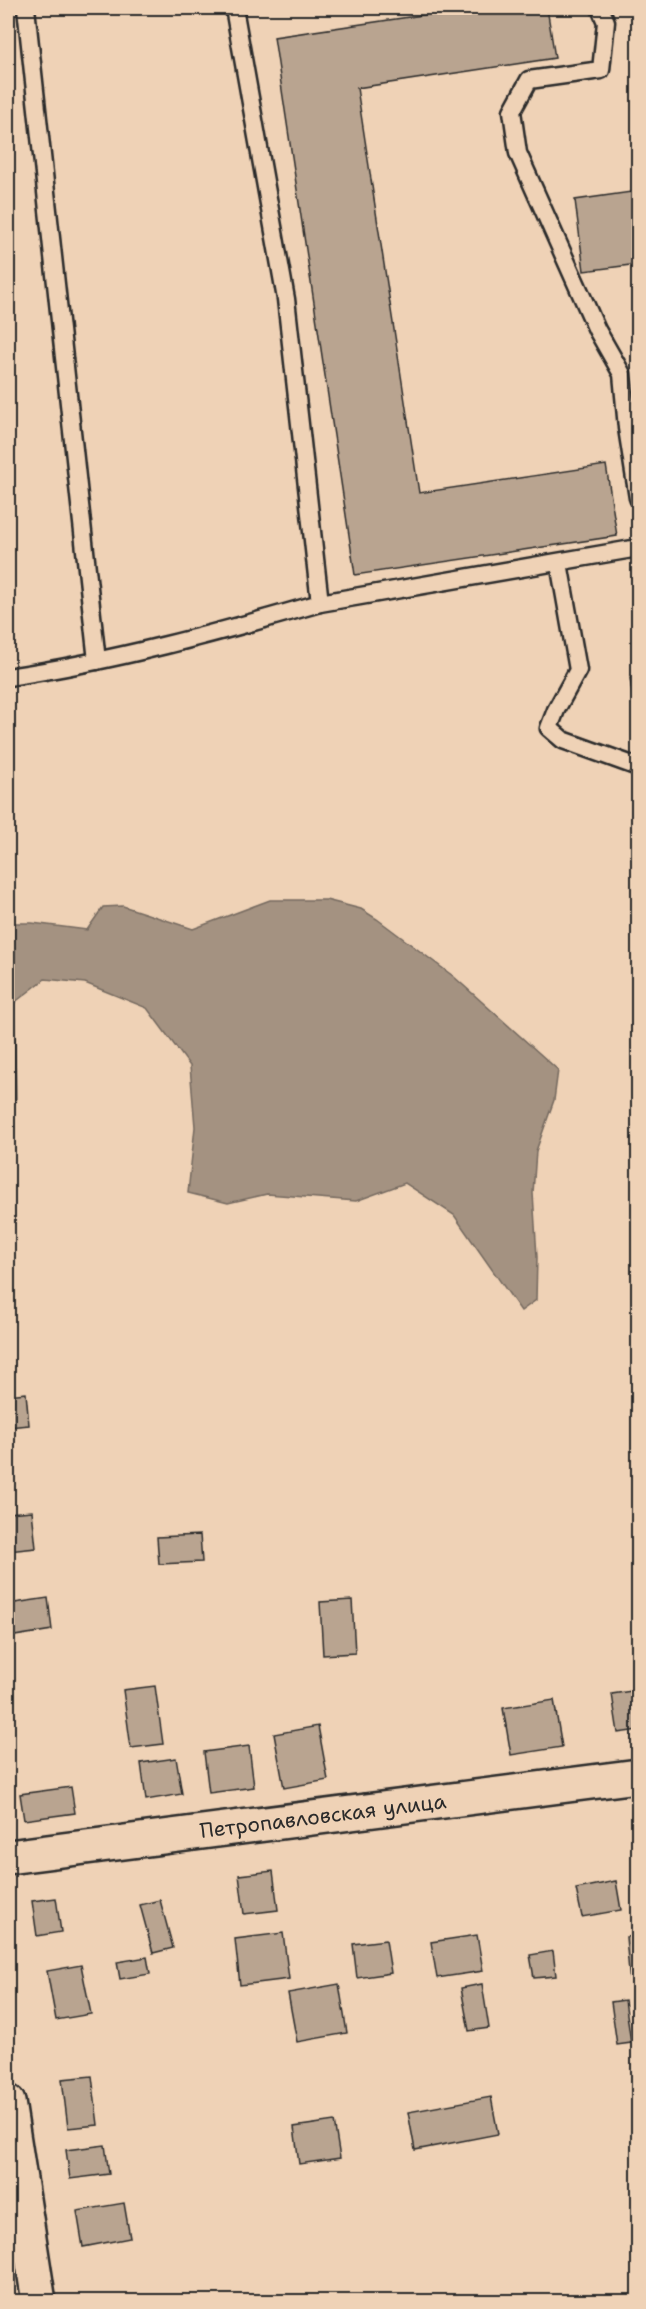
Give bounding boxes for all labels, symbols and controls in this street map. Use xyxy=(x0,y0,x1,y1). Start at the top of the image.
street label: Петропавловская улица xyxy=(198,1787,448,1845)

